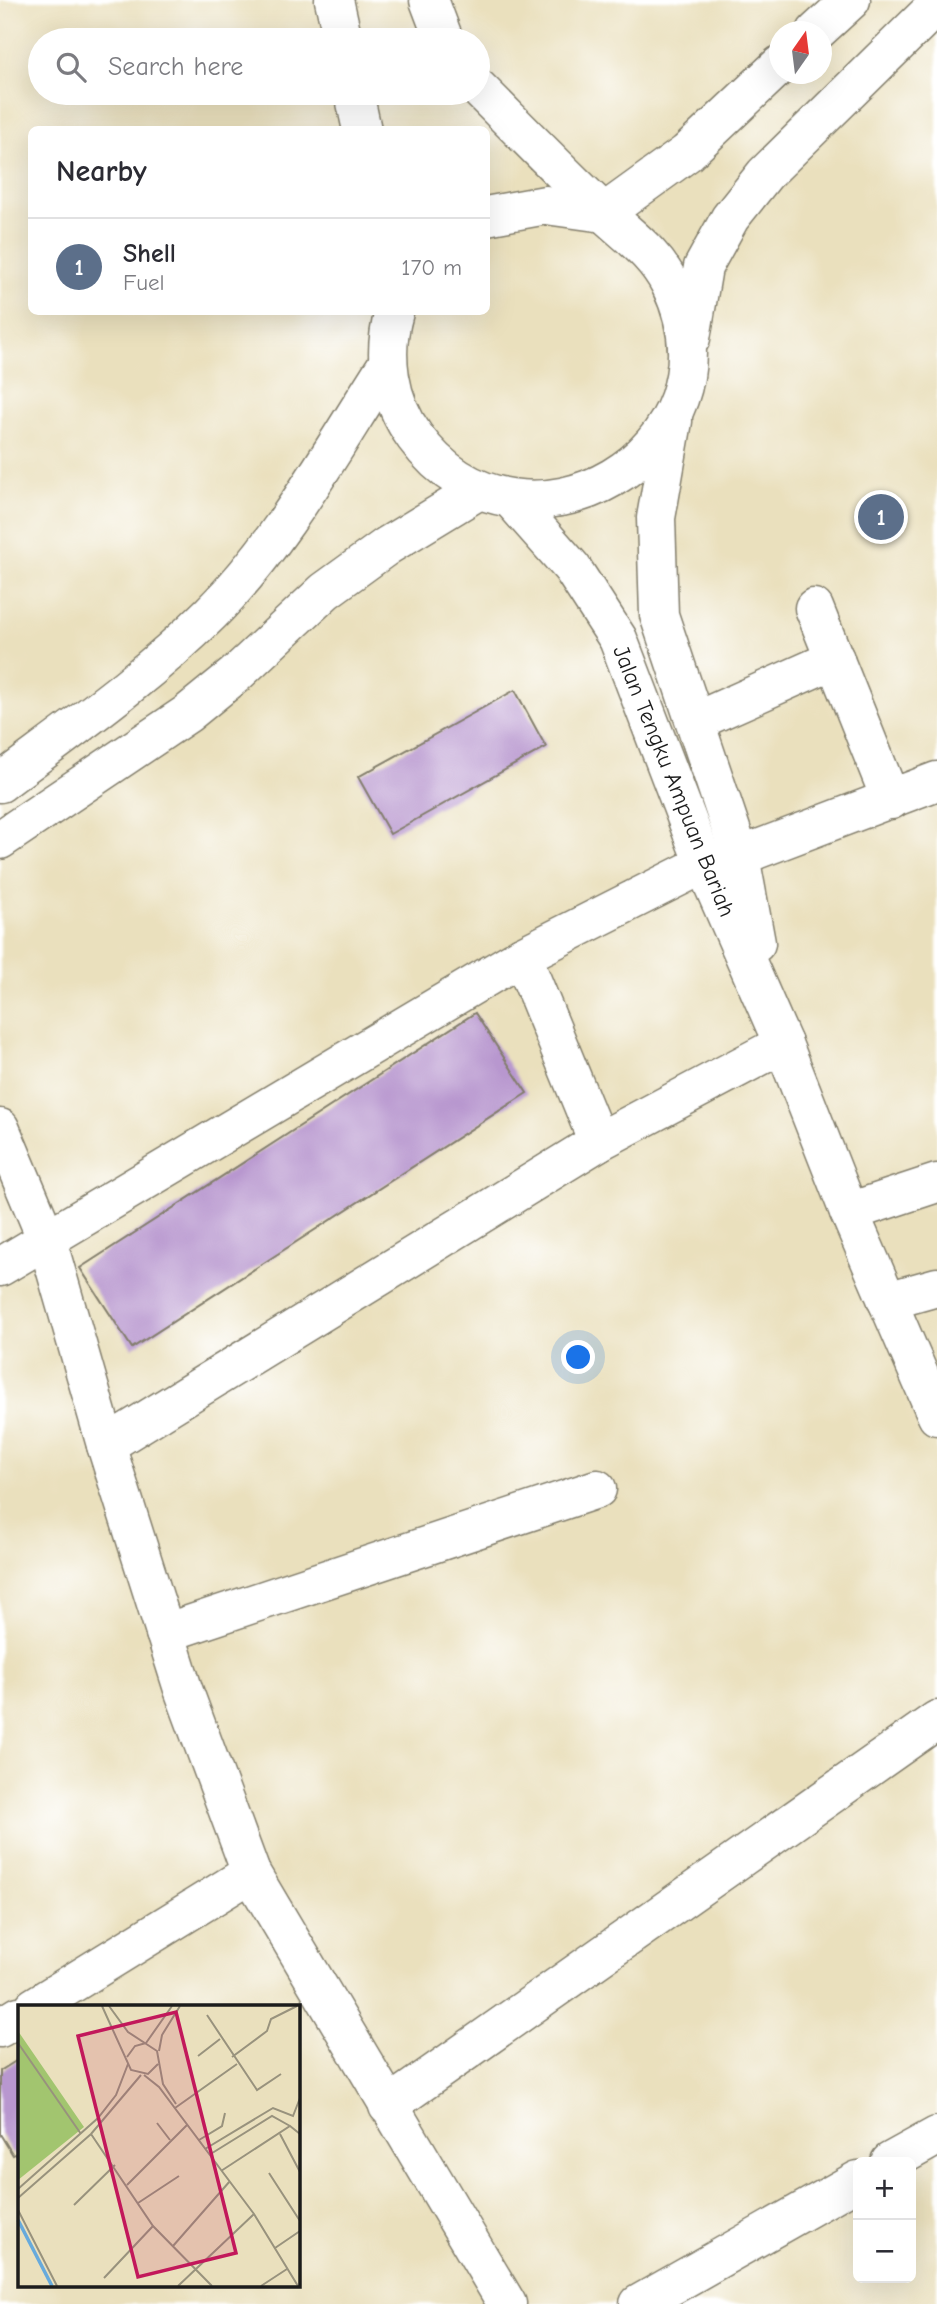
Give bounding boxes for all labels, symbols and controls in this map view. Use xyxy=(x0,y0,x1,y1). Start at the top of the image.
north arrow xyxy=(769,21,832,84)
search box xyxy=(28,28,490,105)
icon: search xyxy=(52,48,90,86)
text: Search here xyxy=(108,52,243,82)
text: Nearby xyxy=(56,154,147,189)
text: Shell xyxy=(123,239,176,269)
text: 1 xyxy=(74,254,84,281)
text: 170 m xyxy=(401,254,462,281)
text: Fuel xyxy=(123,269,165,296)
pin: 1 xyxy=(858,491,904,543)
street label: Jalan Tengku Ampuan Bariah xyxy=(607,641,741,921)
your location xyxy=(561,1340,595,1374)
inset map xyxy=(18,2005,299,2286)
map controls xyxy=(853,2157,916,2283)
button: + xyxy=(853,2157,916,2220)
button: − xyxy=(853,2220,916,2283)

